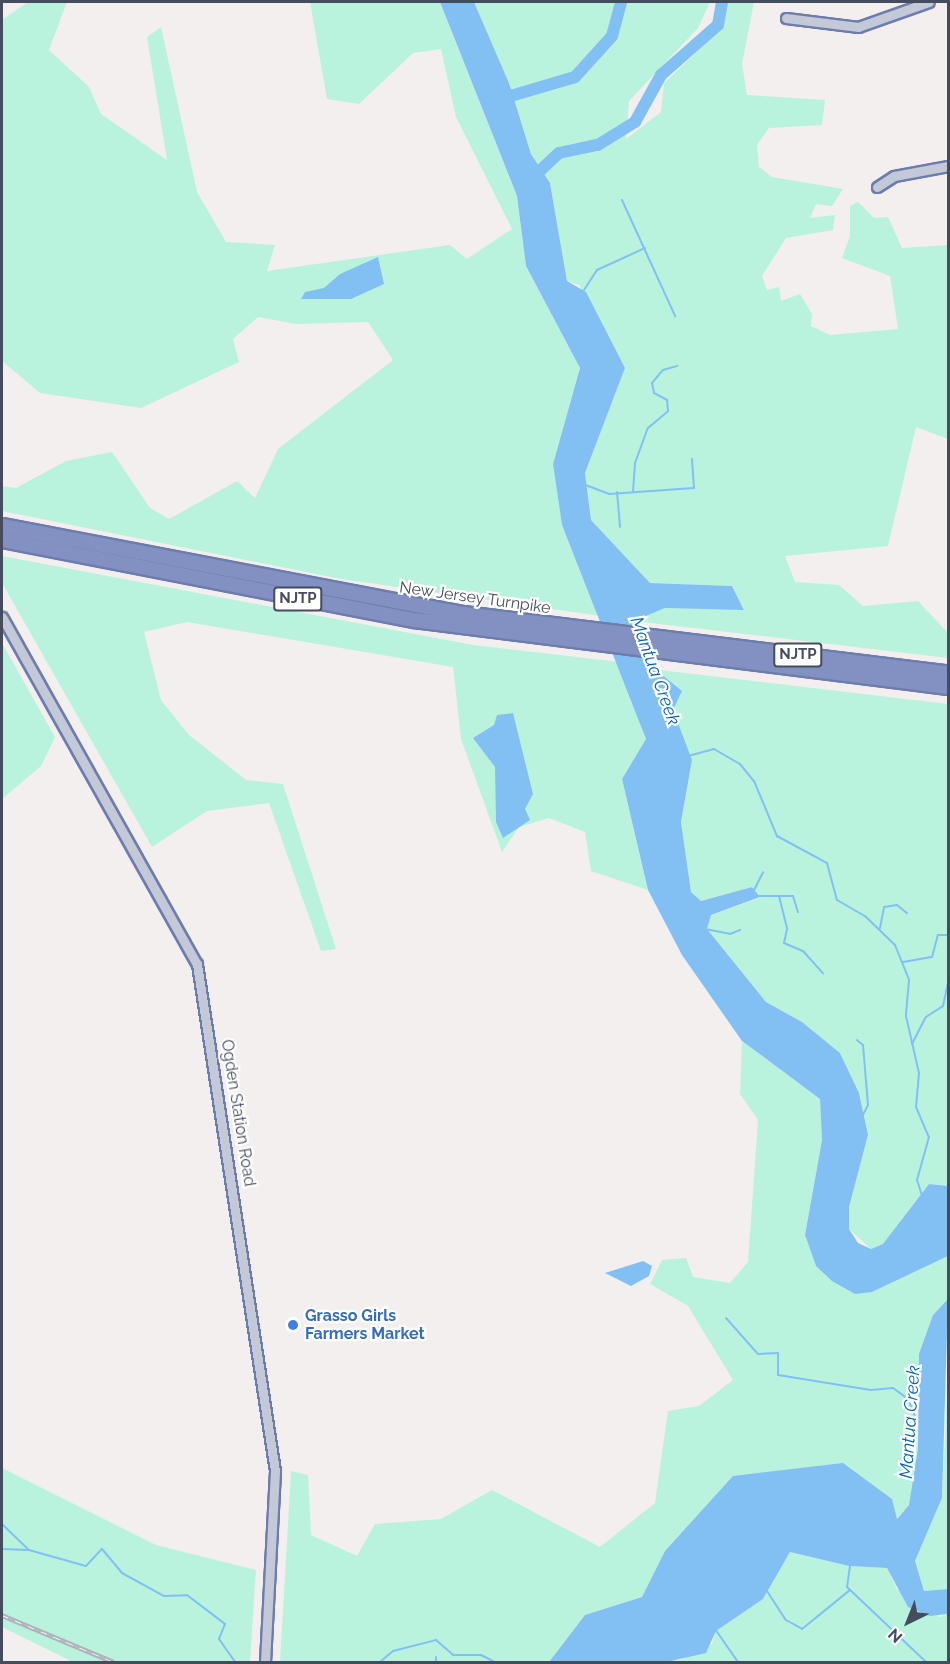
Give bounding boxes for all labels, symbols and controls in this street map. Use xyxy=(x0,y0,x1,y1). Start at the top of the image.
street label: New Jersey Turnpike xyxy=(397,578,553,618)
road number: NJTP xyxy=(272,587,324,611)
water label: Mantua Creek xyxy=(625,614,685,728)
road number: NJTP xyxy=(772,643,824,667)
street label: Ogden Station Road xyxy=(217,1038,259,1188)
place label: Grasso Girls Farmers Market xyxy=(305,1306,425,1344)
marker: Grasso Girls Farmers Market xyxy=(286,1318,300,1332)
water label: Mantua Creek xyxy=(895,1365,925,1479)
north arrow xyxy=(878,1592,938,1652)
text: N xyxy=(884,1624,906,1647)

